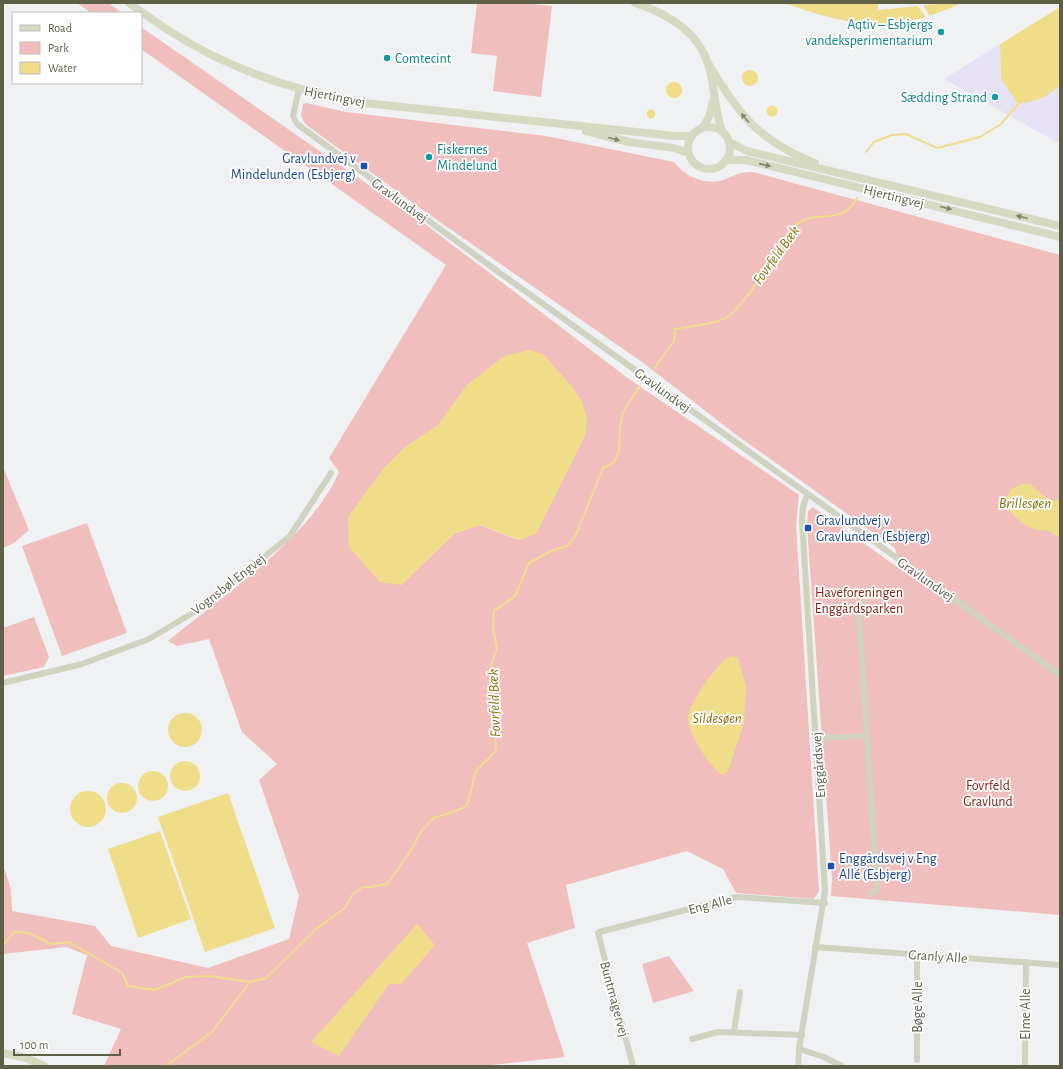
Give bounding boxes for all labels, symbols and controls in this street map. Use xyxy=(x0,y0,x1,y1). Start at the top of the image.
legend xyxy=(12,12,142,84)
place label: Aqtiv – Esbjergs vandeksperimentarium xyxy=(805,18,933,48)
text: Road xyxy=(48,22,72,34)
marker: Aqtiv – Esbjergs vandeksperimentarium xyxy=(936,27,946,37)
text: Park xyxy=(48,42,69,54)
place label: Comtecint xyxy=(395,52,452,66)
marker: Comtecint xyxy=(382,53,392,63)
text: Water xyxy=(48,62,77,74)
street label: Hjertingvej xyxy=(303,84,367,110)
place label: Sædding Strand xyxy=(901,91,987,105)
marker: Sædding Strand xyxy=(990,92,1000,102)
one-way arrow xyxy=(741,113,750,123)
one-way arrow xyxy=(608,136,620,142)
place label: Fiskernes Mindelund xyxy=(437,143,497,173)
place label: Gravlundvej v Mindelunden (Esbjerg) xyxy=(231,152,356,182)
marker: Fiskernes Mindelund xyxy=(424,152,434,162)
marker: Gravlundvej v Mindelunden (Esbjerg) xyxy=(359,161,369,171)
one-way arrow xyxy=(759,162,771,168)
street label: Gravlundvej xyxy=(369,176,430,226)
street label: Hjertingvej xyxy=(862,183,926,211)
one-way arrow xyxy=(939,206,952,212)
one-way arrow xyxy=(1016,213,1028,219)
water label: Fovrfeld Bæk xyxy=(750,223,803,287)
street label: Gravlundvej xyxy=(632,366,693,416)
water label: Brillesøen xyxy=(999,496,1051,511)
place label: Gravlundvej v Gravlunden (Esbjerg) xyxy=(816,514,931,544)
marker: Gravlundvej v Gravlunden (Esbjerg) xyxy=(803,523,813,533)
street label: Vognsbøl Engvej xyxy=(189,552,268,618)
street label: Gravlundvej xyxy=(895,555,956,604)
park label: Haveforeningen Enggårdsparken xyxy=(815,586,903,616)
water label: Fovrfeld Bæk xyxy=(486,668,503,737)
water label: Sildesøen xyxy=(692,711,742,726)
street label: Enggårdsvej xyxy=(810,731,828,799)
park label: Fovrfeld Gravlund xyxy=(963,779,1013,809)
place label: Enggårdsvej v Eng Allé (Esbjerg) xyxy=(839,852,937,882)
marker: Enggårdsvej v Eng Allé (Esbjerg) xyxy=(826,861,836,871)
street label: Eng Alle xyxy=(687,893,733,917)
street label: Granly Alle xyxy=(908,948,968,966)
street label: Buntmagervej xyxy=(597,960,631,1039)
street label: Bøge Alle xyxy=(911,981,925,1033)
street label: Elme Alle xyxy=(1019,988,1033,1040)
scale bar xyxy=(14,1031,120,1057)
text: 100 m xyxy=(20,1039,48,1051)

